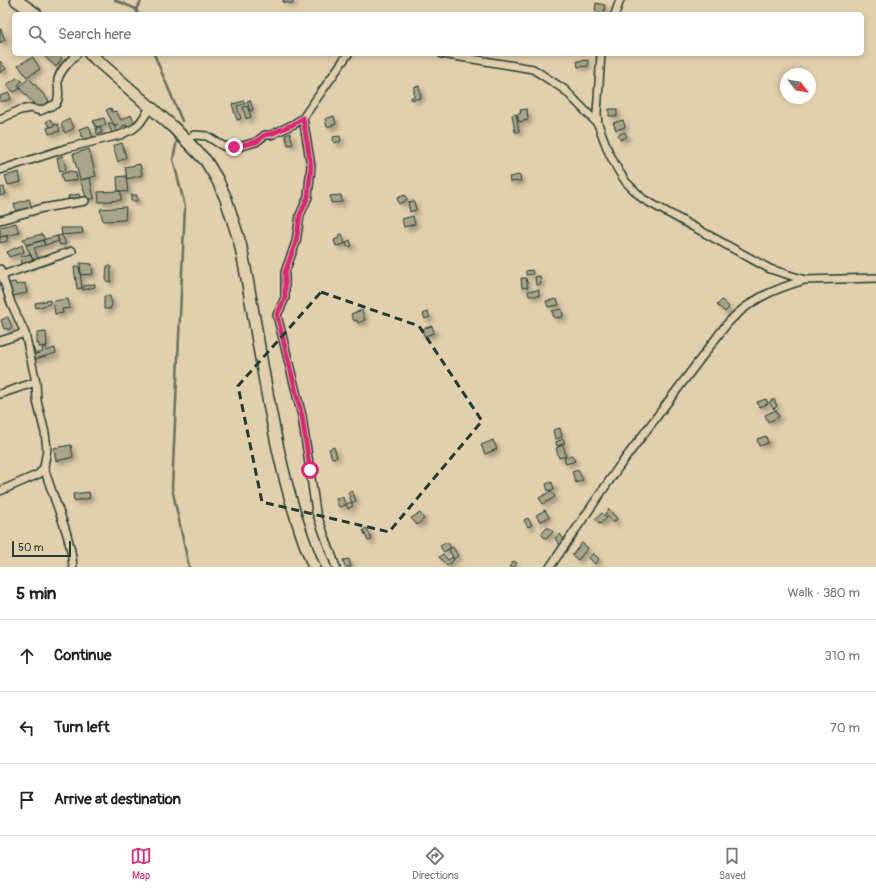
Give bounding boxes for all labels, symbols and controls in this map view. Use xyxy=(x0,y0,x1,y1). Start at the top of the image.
search box xyxy=(12,12,864,56)
icon: search xyxy=(26,23,48,45)
text: Search here xyxy=(58,25,131,44)
north arrow xyxy=(780,68,816,104)
route end xyxy=(225,138,243,156)
route start xyxy=(301,461,319,479)
scale bar xyxy=(12,539,71,558)
text: 50 m xyxy=(18,541,44,554)
text: 5 min xyxy=(16,583,56,604)
text: Walk · 380 m xyxy=(787,585,860,601)
icon: ahead xyxy=(16,645,38,667)
text: Continue xyxy=(54,646,112,665)
text: 310 m xyxy=(824,648,860,664)
icon: left xyxy=(16,717,38,739)
text: Turn left xyxy=(54,718,110,737)
text: 70 m xyxy=(830,720,860,736)
icon: arrive xyxy=(16,789,38,811)
text: Arrive at destination xyxy=(54,790,181,809)
tab: Map xyxy=(130,845,152,882)
tab: Directions xyxy=(412,845,459,882)
tab: Saved xyxy=(719,845,746,882)

